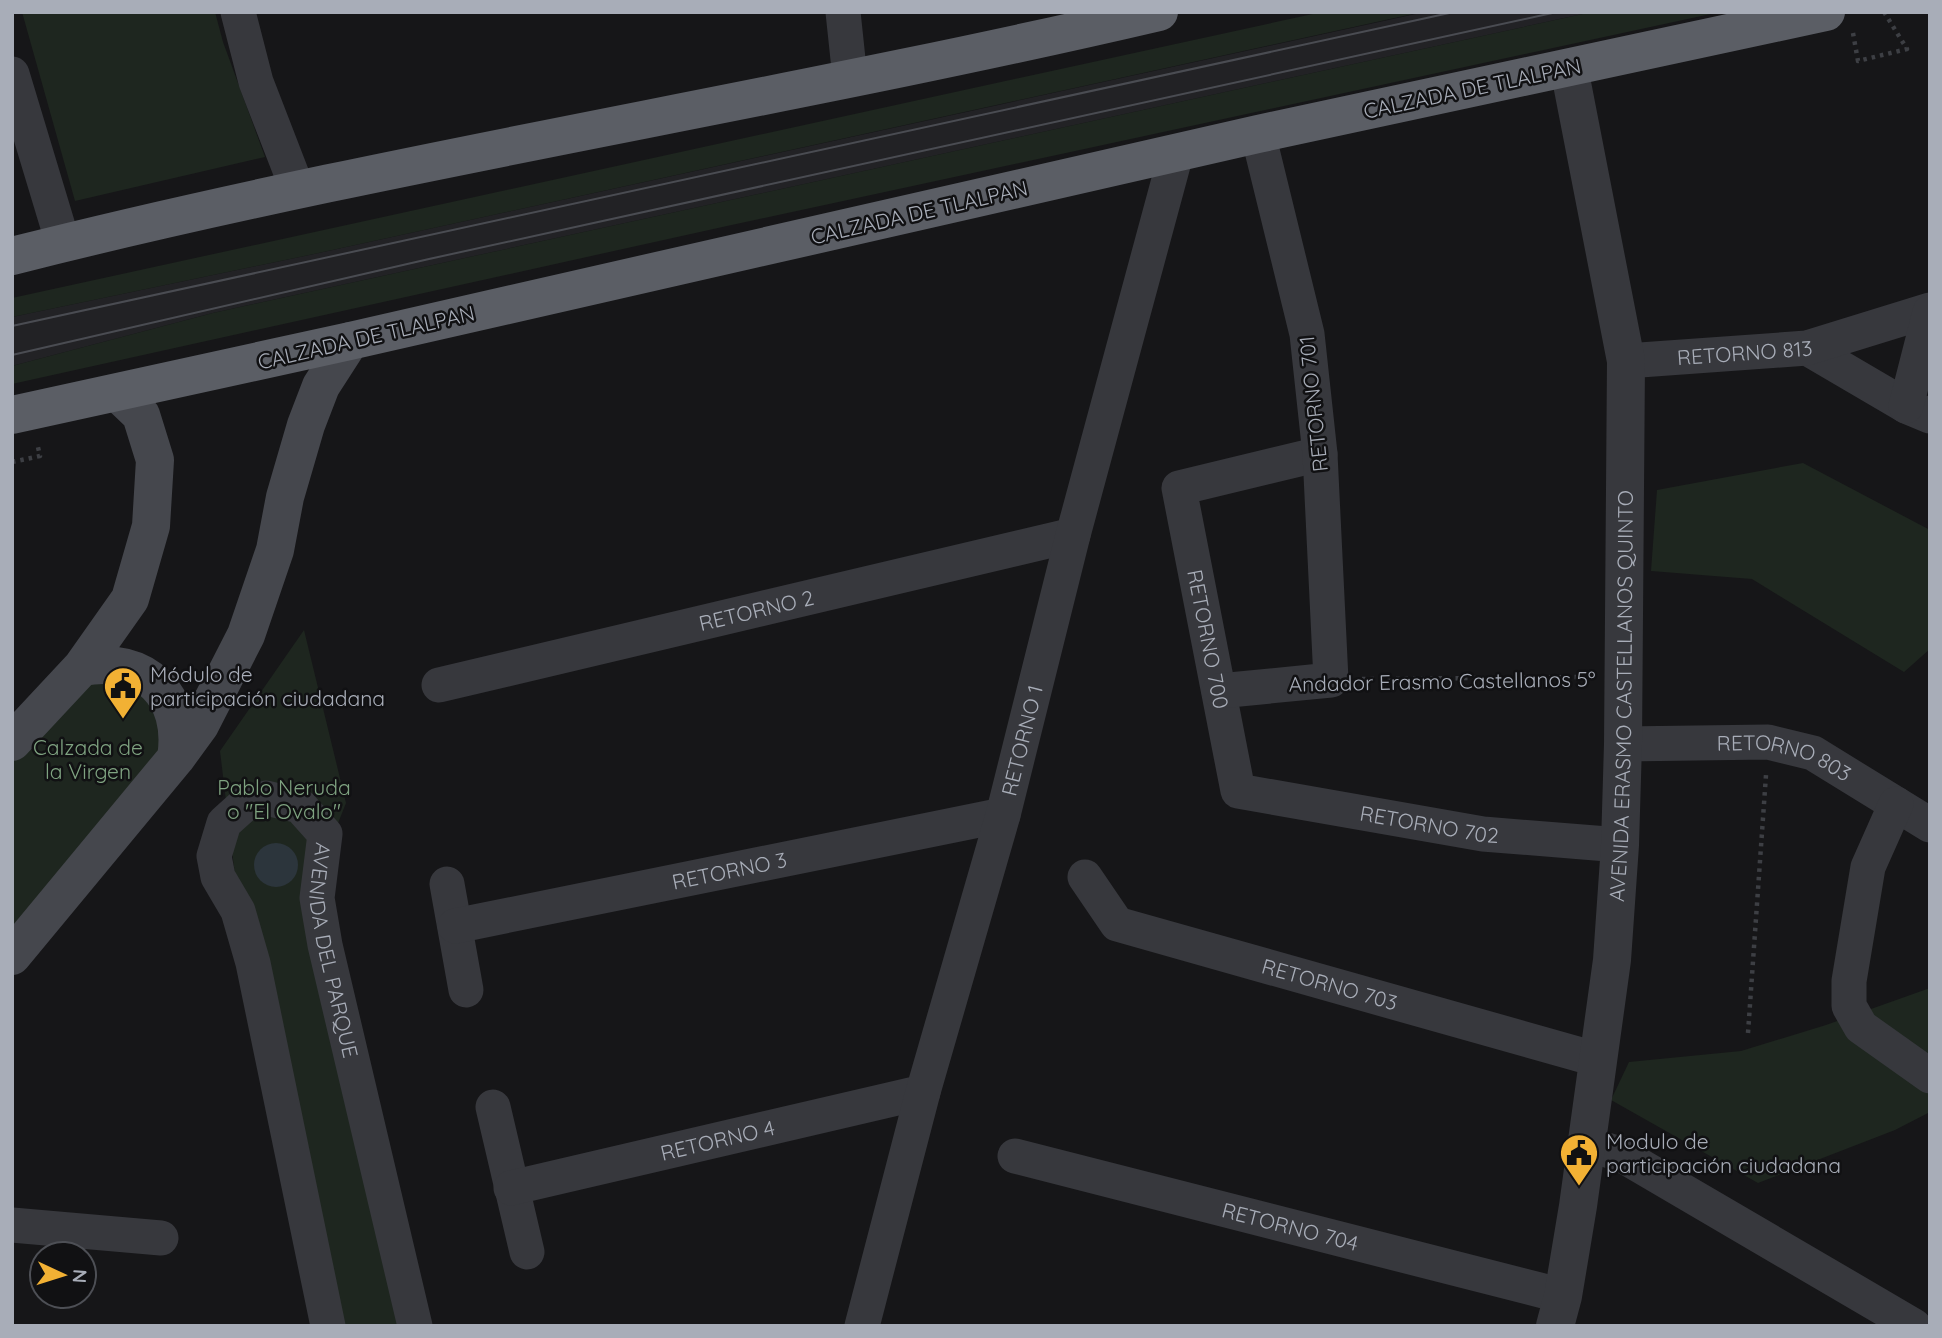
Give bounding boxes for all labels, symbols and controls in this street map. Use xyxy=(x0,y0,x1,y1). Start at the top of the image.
street label: CALZADA DE TLALPAN xyxy=(1361,52,1583,124)
street label: CALZADA DE TLALPAN xyxy=(808,174,1030,250)
street label: CALZADA DE TLALPAN xyxy=(255,299,477,375)
street label: RETORNO 701 xyxy=(1293,335,1333,473)
street label: RETORNO 813 xyxy=(1676,335,1813,370)
street label: AVENIDA ERASMO CASTELLANOS QUINTO xyxy=(1603,490,1638,903)
street label: RETORNO 700 xyxy=(1182,567,1235,711)
street label: RETORNO 2 xyxy=(696,584,816,636)
place label: Módulo de participación ciudadana xyxy=(150,661,385,711)
public building icon: Módulo de participación ciudadana xyxy=(102,665,144,720)
street label: Andador Erasmo Castellanos 5º xyxy=(1288,665,1596,697)
street label: RETORNO 1 xyxy=(995,682,1048,799)
street label: RETORNO 803 xyxy=(1717,729,1856,787)
park label: Calzada de la Virgen xyxy=(33,734,143,784)
park label: Pablo Neruda o "El Ovalo" xyxy=(217,774,351,824)
street label: RETORNO 702 xyxy=(1358,800,1500,848)
street label: AVENIDA DEL PARQUE xyxy=(304,841,364,1060)
street label: RETORNO 3 xyxy=(670,846,789,895)
street label: RETORNO 703 xyxy=(1259,953,1401,1016)
street label: RETORNO 4 xyxy=(658,1114,777,1166)
place label: Modulo de participación ciudadana xyxy=(1606,1128,1841,1178)
public building icon: Modulo de participación ciudadana xyxy=(1558,1132,1600,1187)
street label: RETORNO 704 xyxy=(1219,1196,1361,1256)
north arrow xyxy=(28,1240,98,1310)
text: N xyxy=(68,1268,92,1284)

